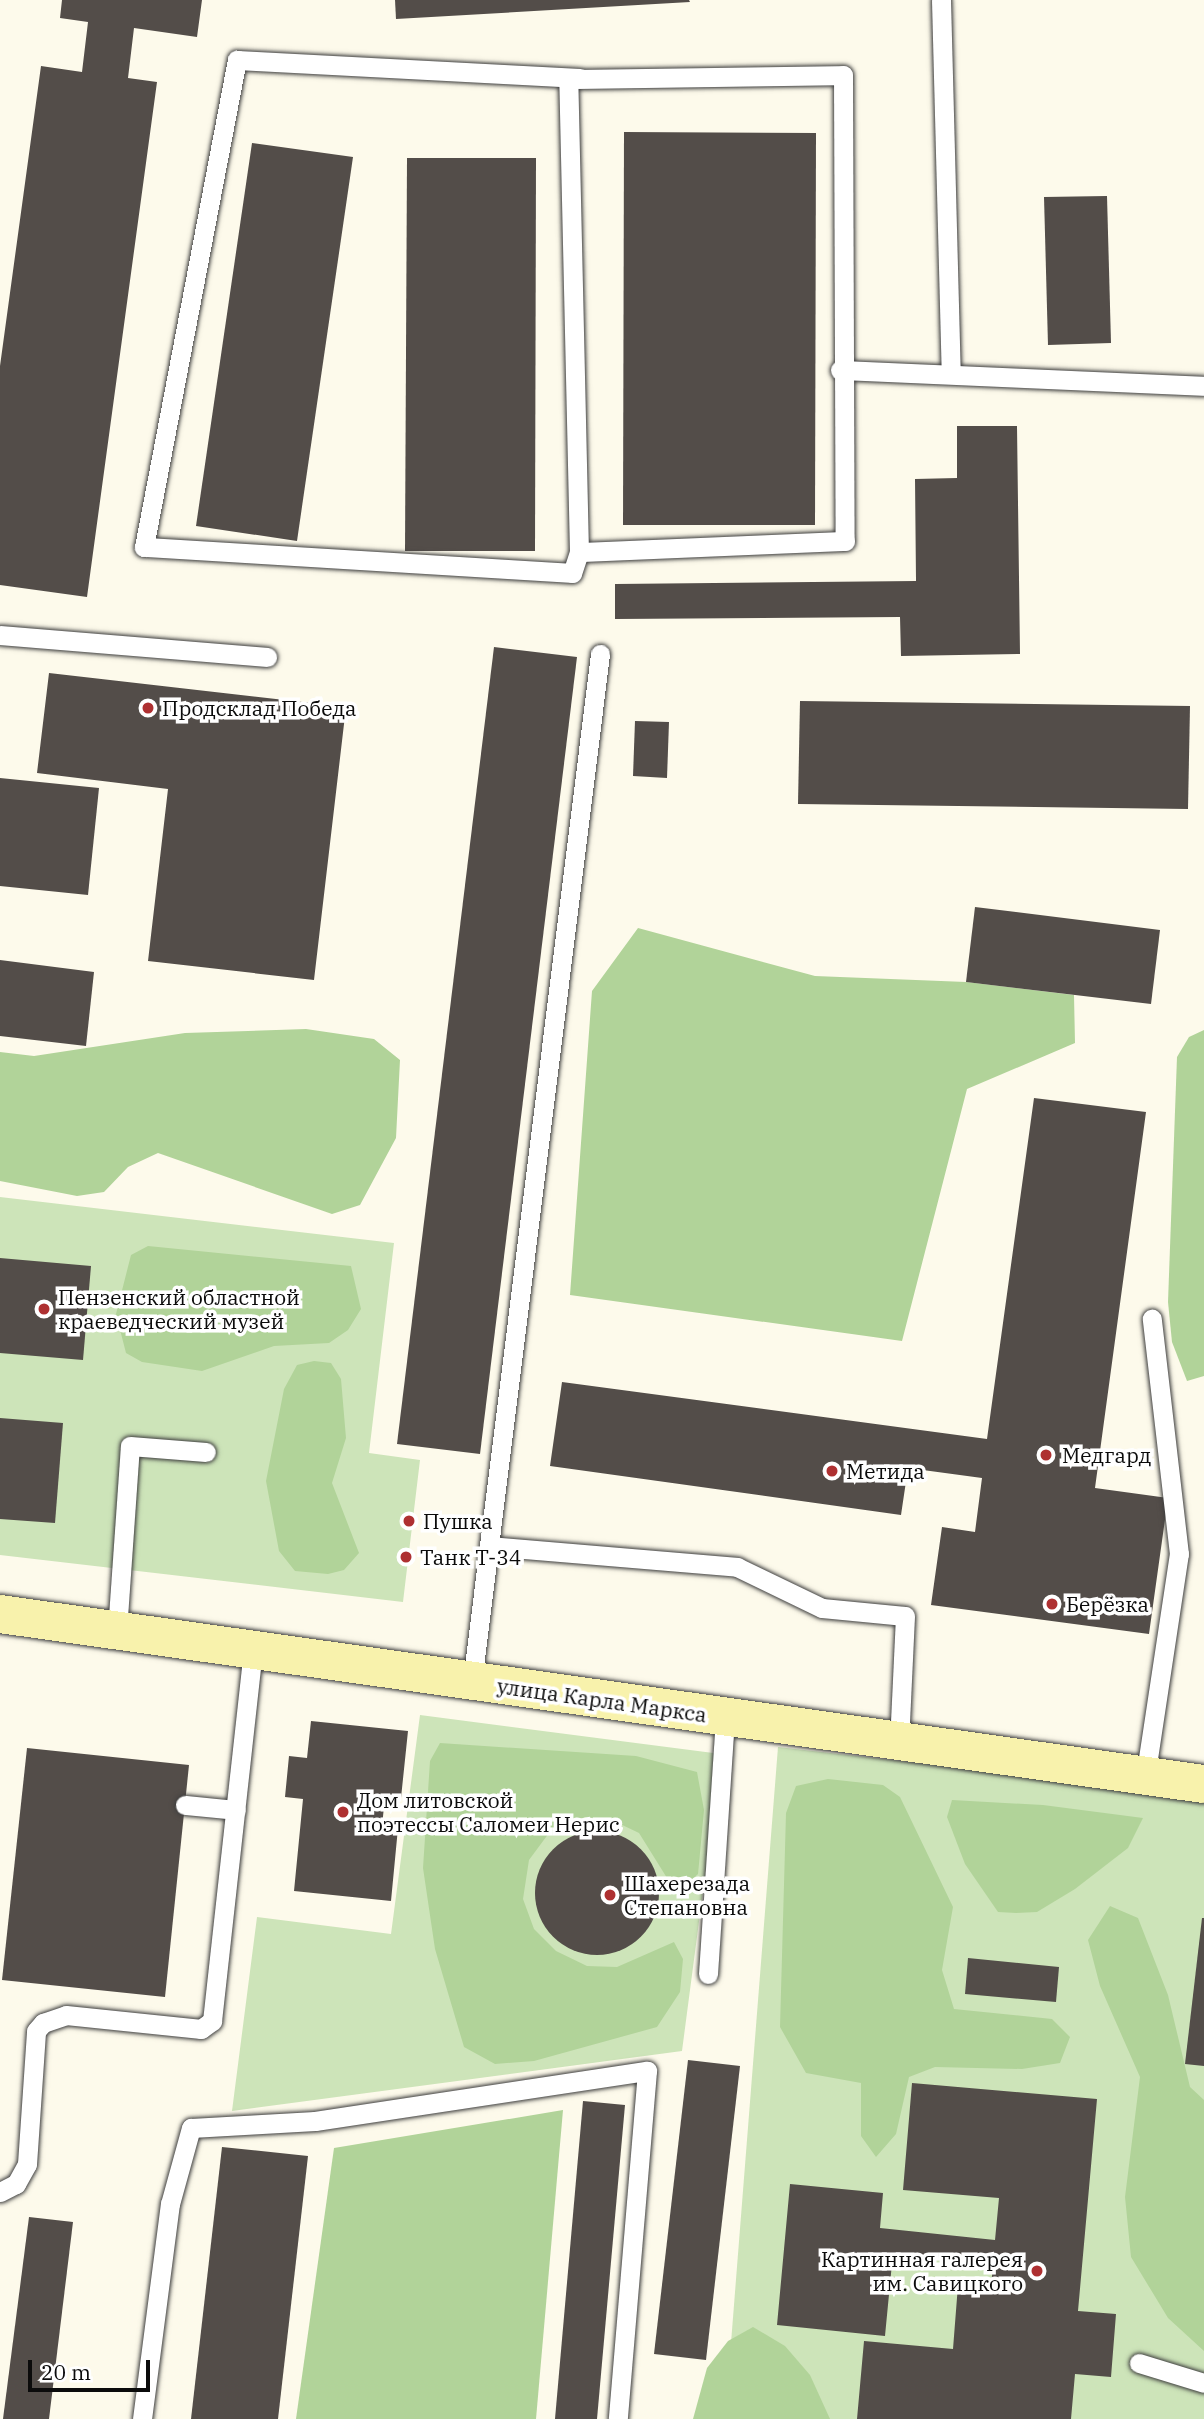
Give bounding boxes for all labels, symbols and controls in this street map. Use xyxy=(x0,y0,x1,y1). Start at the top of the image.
place label: Продсклад Победа xyxy=(162,695,357,721)
marker: Продсклад Победа xyxy=(140,700,156,716)
place label: Пензенский областной краеведческий музей xyxy=(58,1284,300,1334)
marker: Пензенский областной краеведческий музей xyxy=(36,1301,52,1317)
place label: Медгард xyxy=(1062,1442,1151,1468)
marker: Медгард xyxy=(1036,1445,1056,1465)
place label: Метида xyxy=(846,1458,925,1484)
marker: Метида xyxy=(824,1463,840,1479)
place label: Пушка xyxy=(423,1508,493,1534)
marker: Пушка xyxy=(401,1513,417,1529)
place label: Танк Т-34 xyxy=(420,1544,521,1570)
marker: Танк Т-34 xyxy=(398,1549,414,1565)
place label: Берёзка xyxy=(1066,1591,1149,1617)
marker: Берёзка xyxy=(1044,1596,1060,1612)
street label: улица Карла Маркса xyxy=(496,1673,708,1727)
place label: Дом литовской поэтессы Саломеи Нерис xyxy=(357,1787,620,1837)
marker: Дом литовской поэтессы Саломеи Нерис xyxy=(335,1804,351,1820)
place label: Шахерезада Степановна xyxy=(624,1870,750,1920)
marker: Шахерезада Степановна xyxy=(602,1887,618,1903)
place label: Картинная галерея им. Савицкого xyxy=(821,2246,1023,2296)
marker: Картинная галерея им. Савицкого xyxy=(1029,2263,1045,2279)
scale bar xyxy=(32,2346,154,2390)
text: 20 m xyxy=(41,2358,91,2386)

